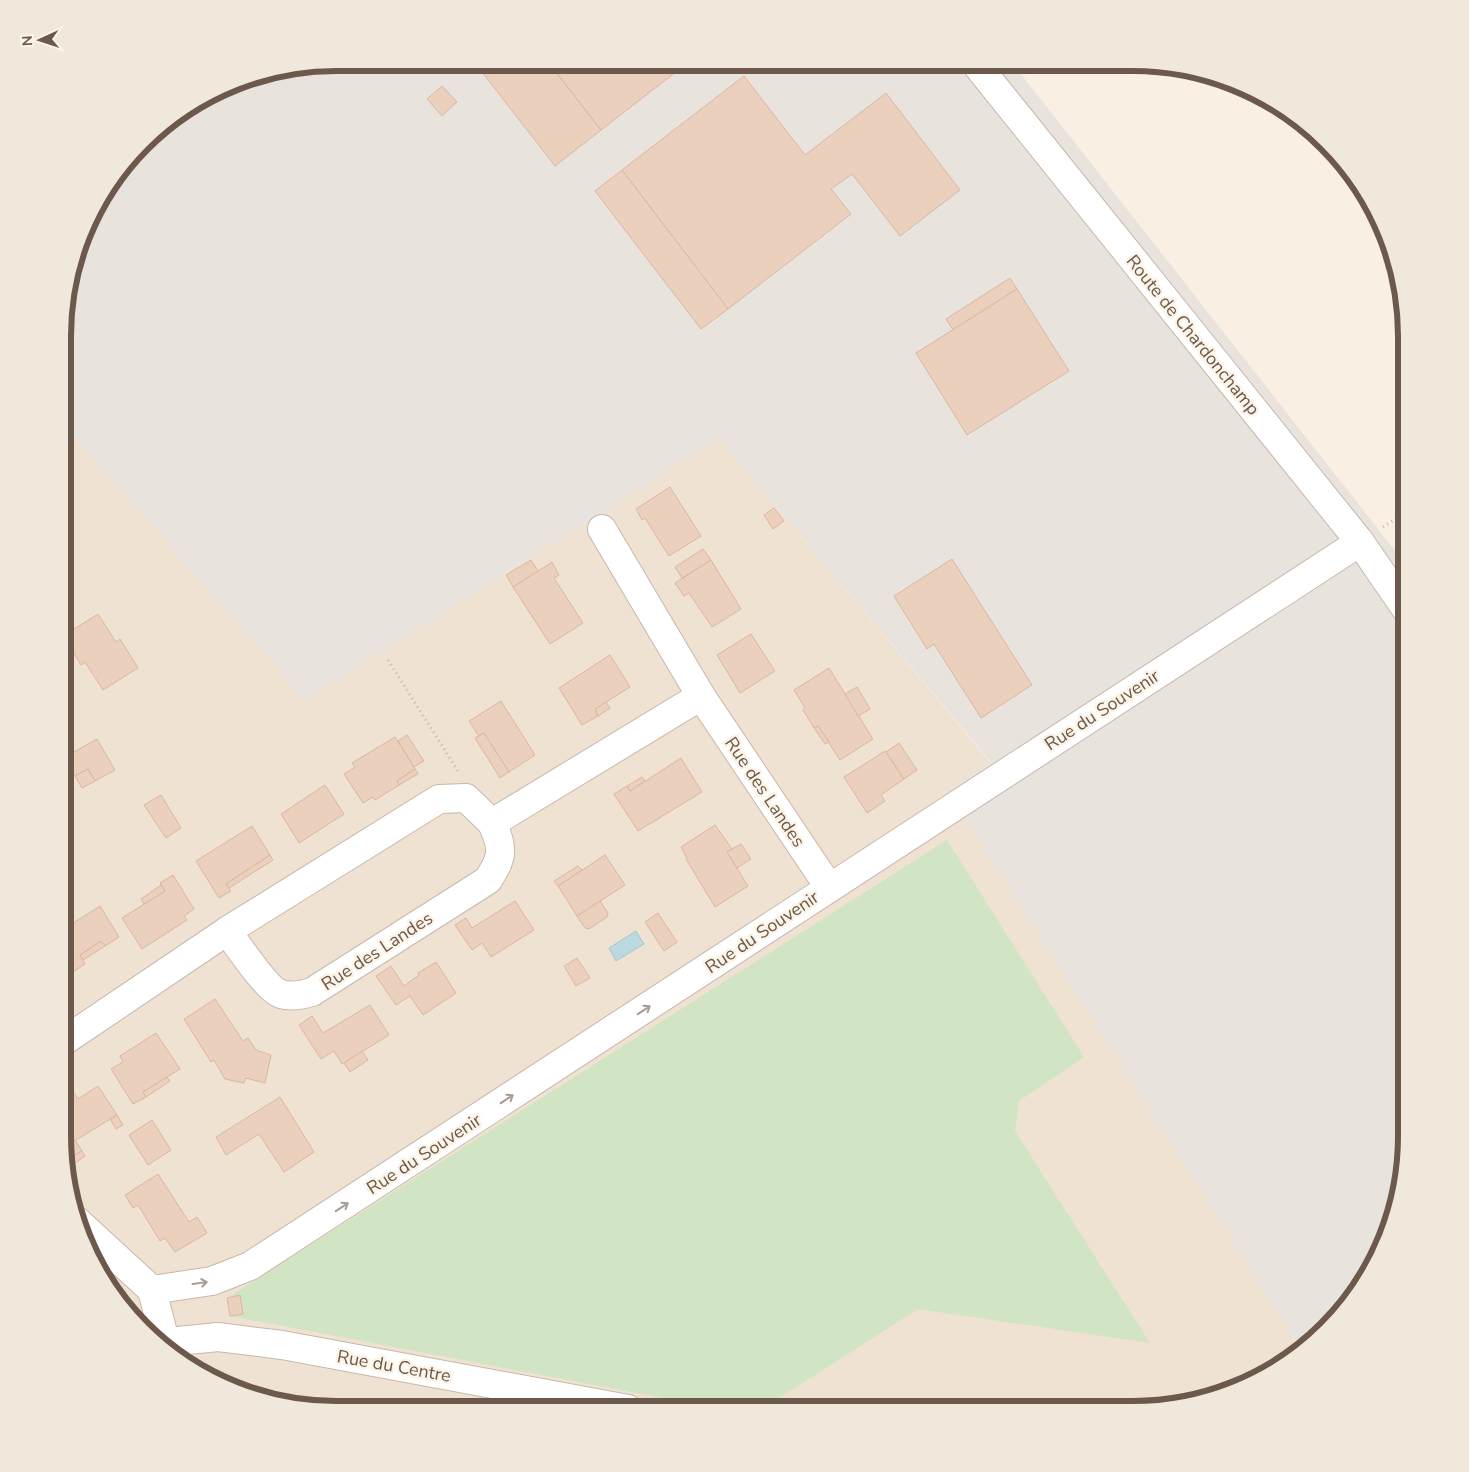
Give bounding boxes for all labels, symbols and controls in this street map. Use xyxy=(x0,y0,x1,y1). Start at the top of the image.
north arrow xyxy=(15,15,65,65)
text: N xyxy=(18,35,37,46)
street label: Route de Chardonchamp xyxy=(1121,250,1265,420)
street label: Rue du Souvenir xyxy=(1040,664,1164,756)
street label: Rue des Landes xyxy=(719,732,811,852)
street label: Rue du Souvenir xyxy=(700,885,824,979)
street label: Rue des Landes xyxy=(317,906,437,996)
one-way arrow xyxy=(636,1005,650,1015)
one-way arrow xyxy=(500,1094,514,1104)
street label: Rue du Souvenir xyxy=(362,1108,486,1200)
one-way arrow xyxy=(334,1201,348,1211)
one-way arrow xyxy=(192,1278,208,1288)
street label: Rue du Centre xyxy=(335,1344,453,1388)

